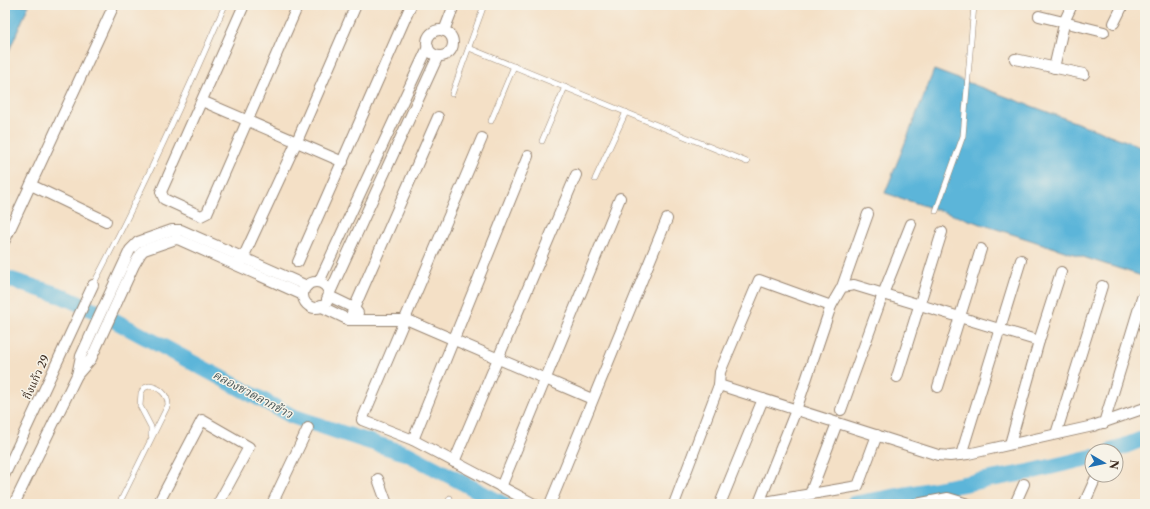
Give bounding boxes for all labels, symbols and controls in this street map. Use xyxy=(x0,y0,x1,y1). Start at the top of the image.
street label: กิ่งแก้ว 29 xyxy=(19,352,52,401)
water label: คลองชวดลากข้าว xyxy=(211,367,296,422)
north arrow xyxy=(1084,443,1124,483)
text: N xyxy=(1106,459,1122,471)

